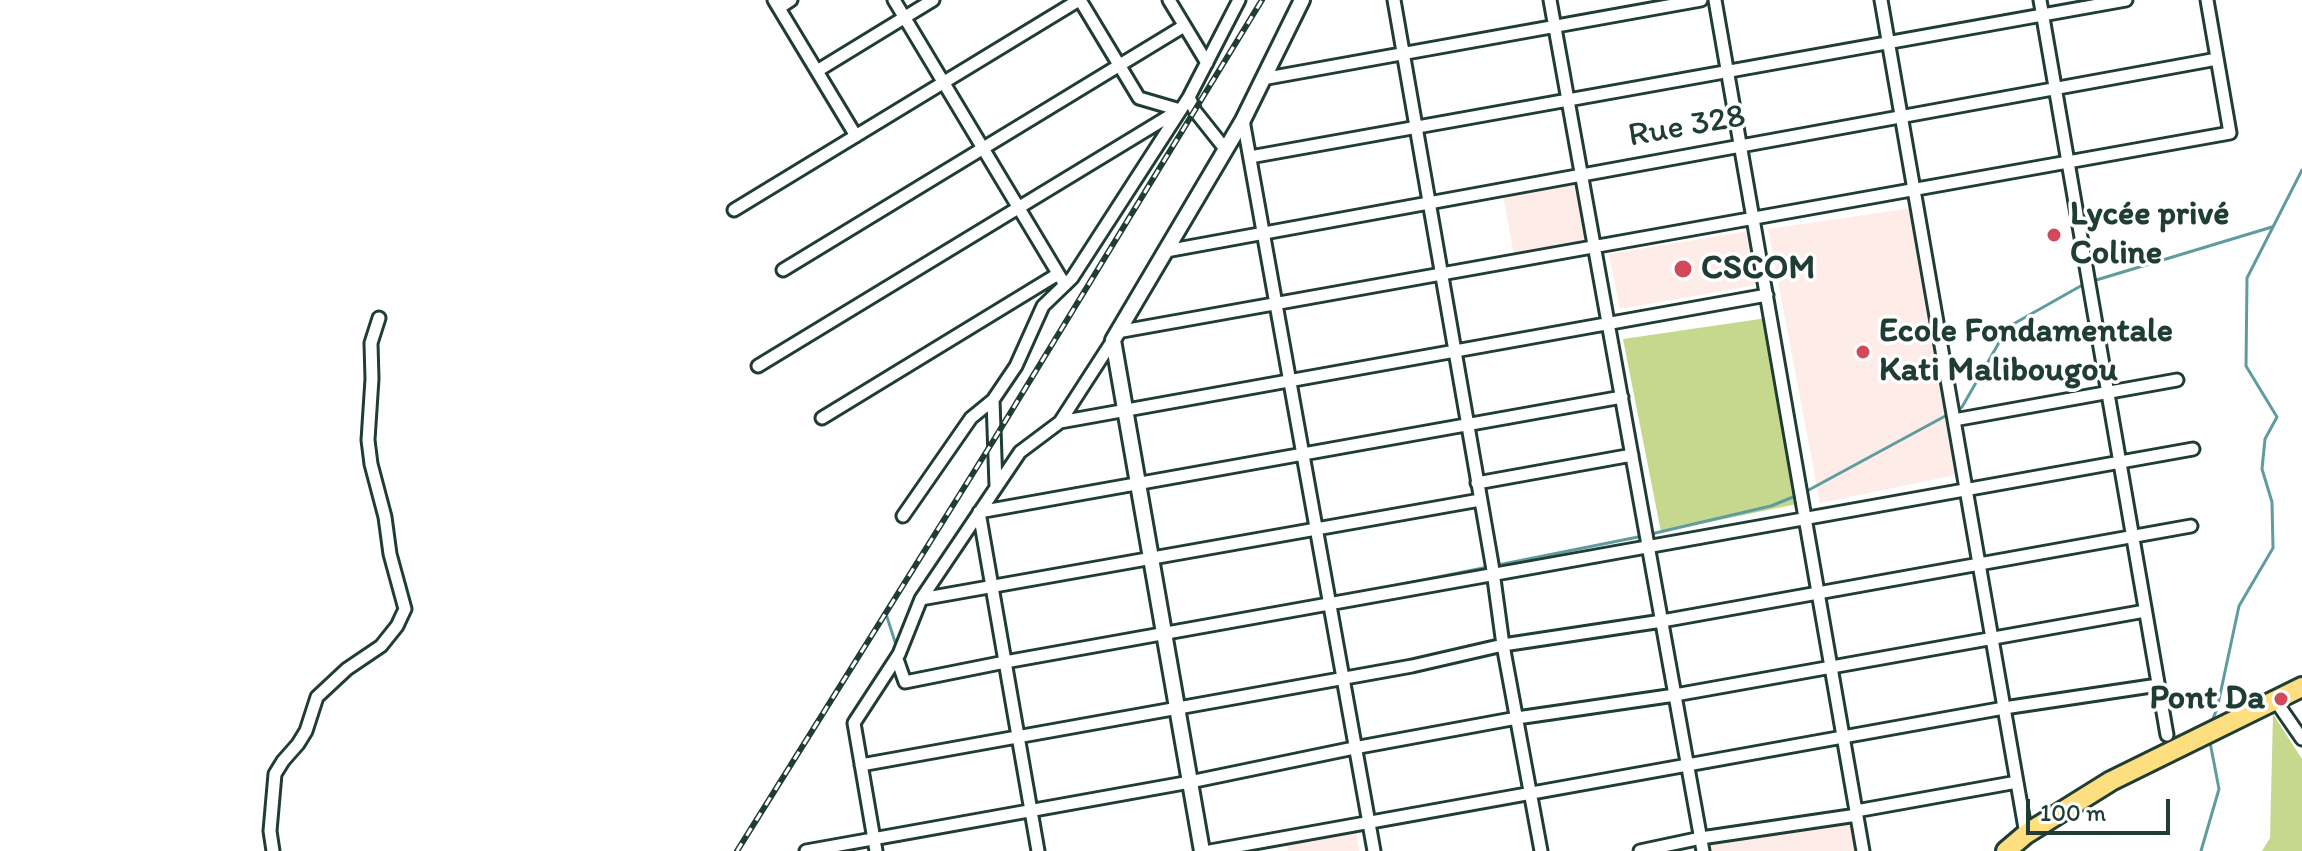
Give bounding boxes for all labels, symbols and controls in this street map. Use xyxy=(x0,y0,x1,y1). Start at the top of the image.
street label: Rue 328 xyxy=(1625,97,1749,157)
place label: Lycée privé Coline xyxy=(2070,195,2230,274)
marker: Lycée privé Coline xyxy=(2045,226,2063,244)
place label: CSCOM xyxy=(1701,249,1815,289)
marker: CSCOM xyxy=(1672,258,1694,280)
place label: Ecole Fondamentale Kati Malibougou xyxy=(1879,312,2173,392)
marker: Ecole Fondamentale Kati Malibougou xyxy=(1854,343,1872,361)
place label: Pont Da xyxy=(2149,679,2265,719)
marker: Pont Da xyxy=(2272,690,2290,708)
scale bar xyxy=(2030,783,2174,833)
text: 100 m xyxy=(2040,798,2106,827)

